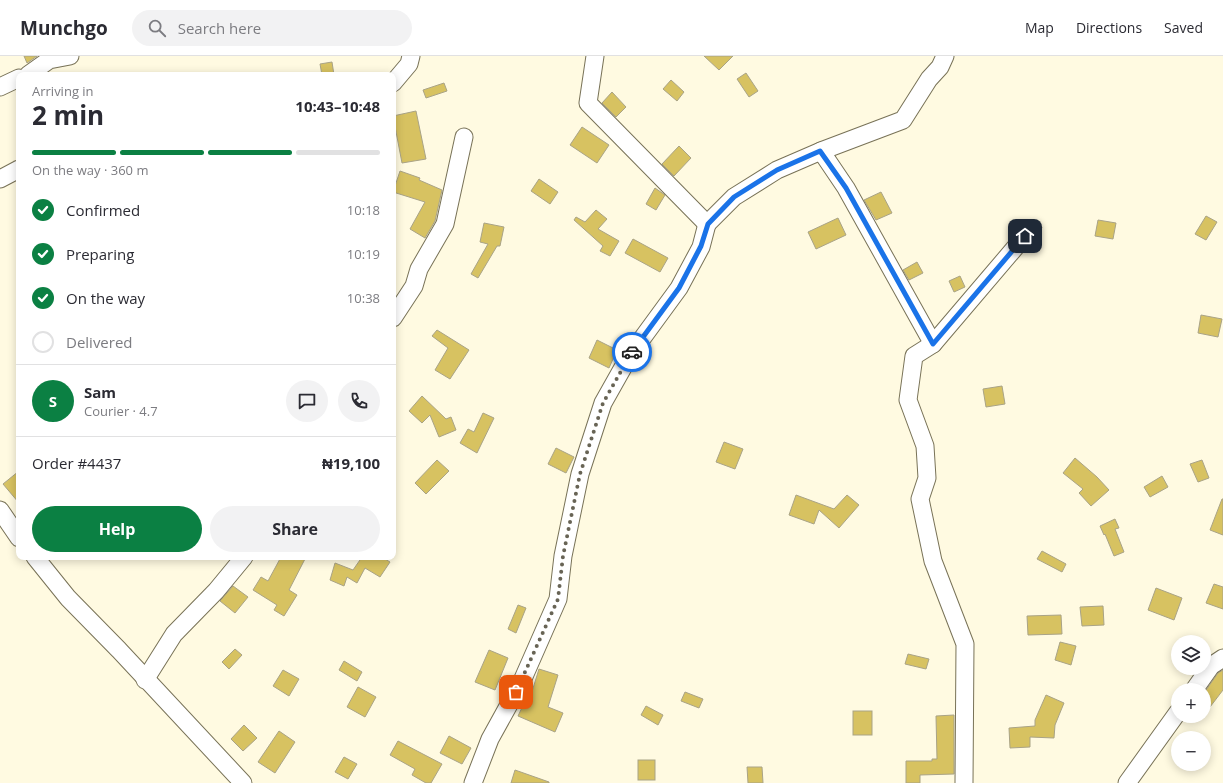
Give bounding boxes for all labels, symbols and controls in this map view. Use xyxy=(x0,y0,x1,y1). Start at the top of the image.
search box xyxy=(132,10,412,46)
text: Munchgo xyxy=(20,15,108,41)
icon: search xyxy=(146,17,168,39)
text: Search here xyxy=(178,18,261,38)
text: Map xyxy=(1025,18,1054,37)
text: Directions xyxy=(1076,18,1142,37)
text: Saved xyxy=(1164,18,1203,37)
text: Arriving in xyxy=(32,82,94,100)
text: 10:43–10:48 xyxy=(295,96,380,116)
text: 2 min xyxy=(32,97,104,133)
text: On the way · 360 m xyxy=(32,161,148,179)
icon: check xyxy=(32,199,54,221)
text: Confirmed xyxy=(66,200,140,220)
text: 10:18 xyxy=(347,201,380,219)
pin xyxy=(1008,219,1042,253)
icon: home xyxy=(1014,225,1036,247)
icon: check xyxy=(32,243,54,265)
text: Preparing xyxy=(66,244,134,264)
text: 10:19 xyxy=(347,245,380,263)
icon: check xyxy=(32,287,54,309)
text: On the way xyxy=(66,288,145,308)
text: 10:38 xyxy=(347,289,380,307)
text: Delivered xyxy=(66,332,133,352)
courier xyxy=(612,332,652,372)
icon: car xyxy=(621,341,643,363)
button: chat xyxy=(286,380,328,422)
button: phone xyxy=(338,380,380,422)
text: Sam xyxy=(84,382,116,402)
text: S xyxy=(49,391,57,411)
text: Courier · 4.7 xyxy=(84,402,158,420)
text: Order #4437 xyxy=(32,453,121,473)
text: ₦19,100 xyxy=(322,453,380,473)
button: Help xyxy=(32,506,202,552)
button: Share xyxy=(210,506,380,552)
map controls xyxy=(1171,635,1211,771)
button: layers xyxy=(1171,635,1211,675)
pin xyxy=(499,675,533,709)
icon: bag xyxy=(505,681,527,703)
button: + xyxy=(1171,683,1211,723)
button: − xyxy=(1171,731,1211,771)

